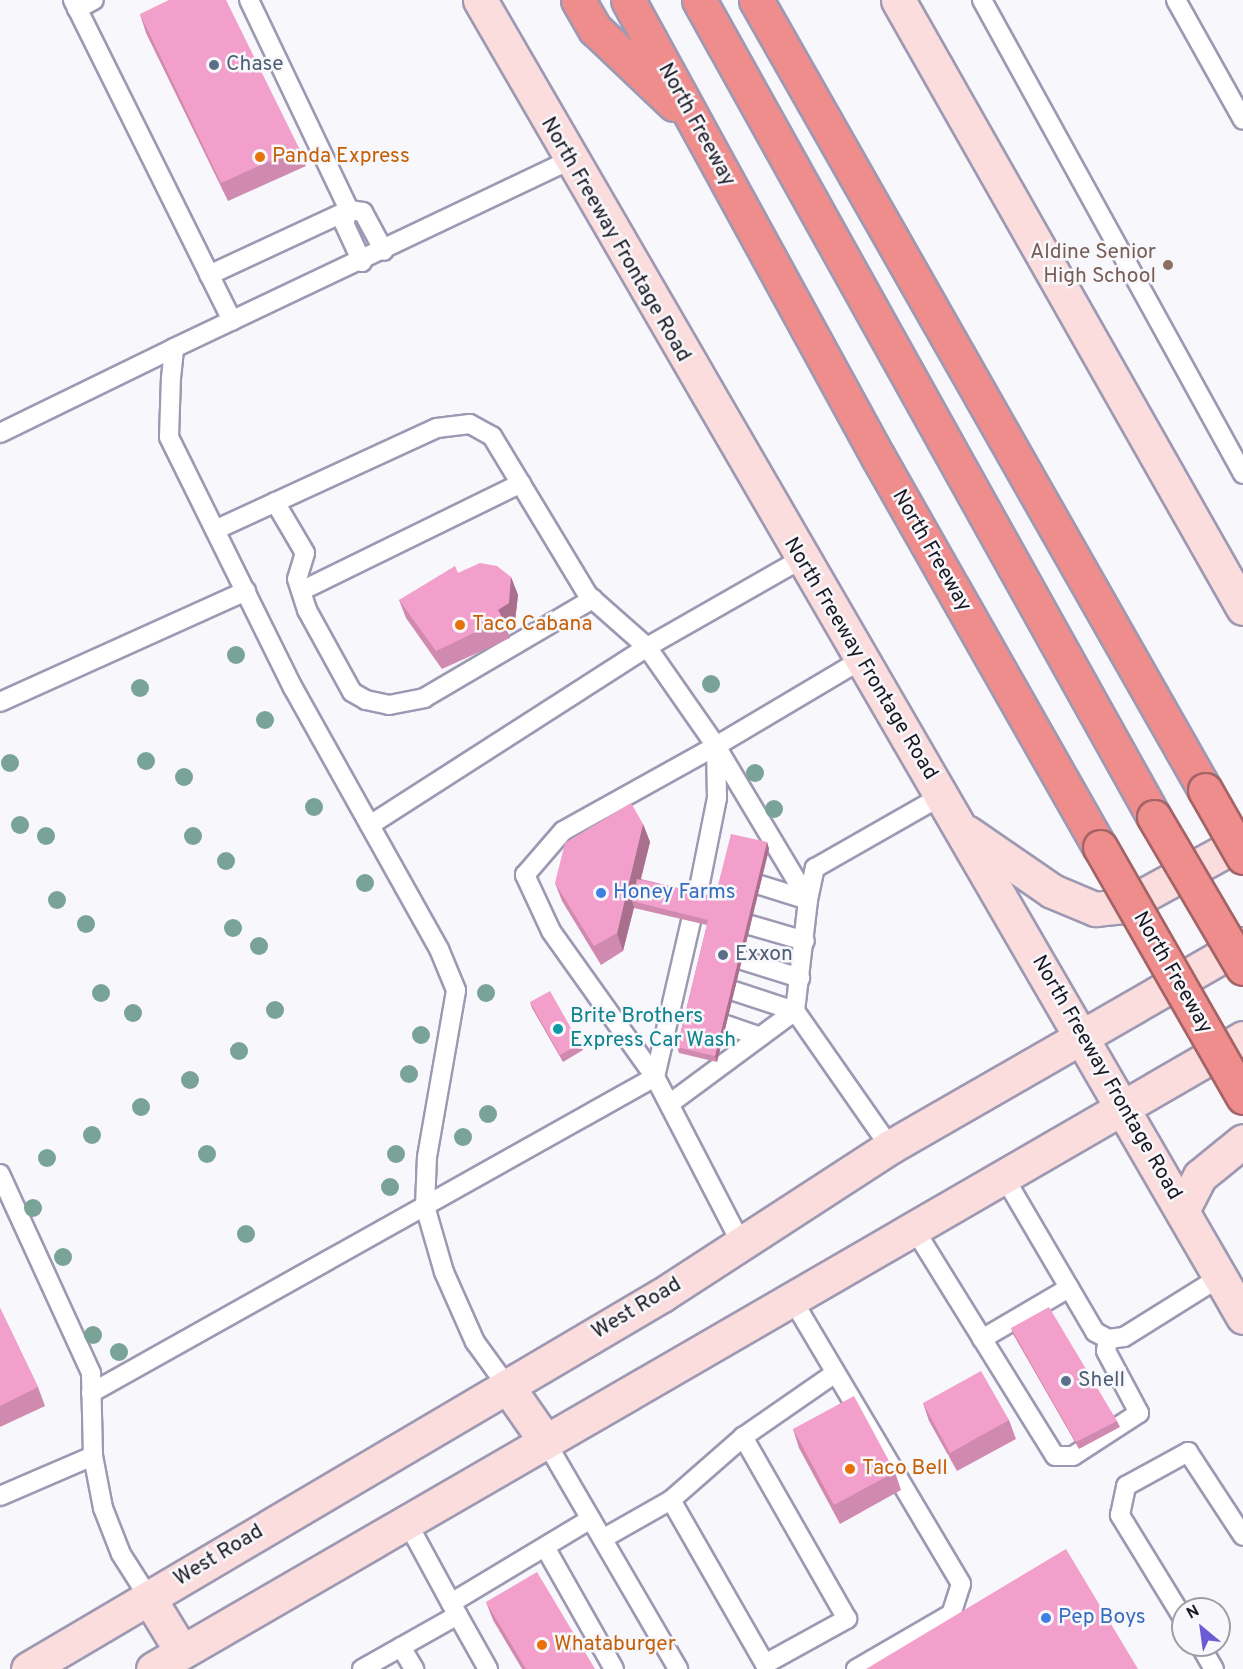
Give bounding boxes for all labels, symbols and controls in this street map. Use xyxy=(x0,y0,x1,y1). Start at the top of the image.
place label: Chase xyxy=(226,52,283,78)
marker: Chase xyxy=(207,58,221,72)
street label: North Freeway xyxy=(652,59,740,191)
street label: North Freeway Frontage Road xyxy=(534,113,696,367)
place label: Panda Express xyxy=(272,144,410,170)
marker: Panda Express xyxy=(253,150,267,164)
place label: Aldine Senior High School xyxy=(1030,240,1156,290)
marker: Aldine Senior High School xyxy=(1161,258,1175,272)
street label: North Freeway xyxy=(886,485,976,617)
street label: North Freeway Frontage Road xyxy=(778,533,942,785)
place label: Taco Cabana xyxy=(472,612,593,638)
marker: Taco Cabana xyxy=(453,618,467,632)
place label: Honey Farms xyxy=(613,880,736,906)
marker: Honey Farms xyxy=(594,886,608,900)
street label: North Freeway xyxy=(1127,907,1217,1039)
place label: Exxon xyxy=(735,942,793,968)
marker: Exxon xyxy=(716,948,730,962)
street label: North Freeway Frontage Road xyxy=(1025,951,1187,1205)
place label: Brite Brothers Express Car Wash xyxy=(570,1004,737,1054)
marker: Brite Brothers Express Car Wash xyxy=(551,1022,565,1036)
street label: West Road xyxy=(588,1273,686,1345)
place label: Shell xyxy=(1078,1368,1125,1394)
marker: Shell xyxy=(1059,1374,1073,1388)
place label: Taco Bell xyxy=(862,1456,948,1482)
marker: Taco Bell xyxy=(843,1462,857,1476)
street label: West Road xyxy=(170,1520,268,1592)
north arrow xyxy=(1171,1597,1231,1657)
text: N xyxy=(1183,1601,1203,1625)
place label: Pep Boys xyxy=(1058,1605,1146,1631)
marker: Pep Boys xyxy=(1039,1611,1053,1625)
place label: Whataburger xyxy=(554,1632,676,1658)
marker: Whataburger xyxy=(535,1638,549,1652)

